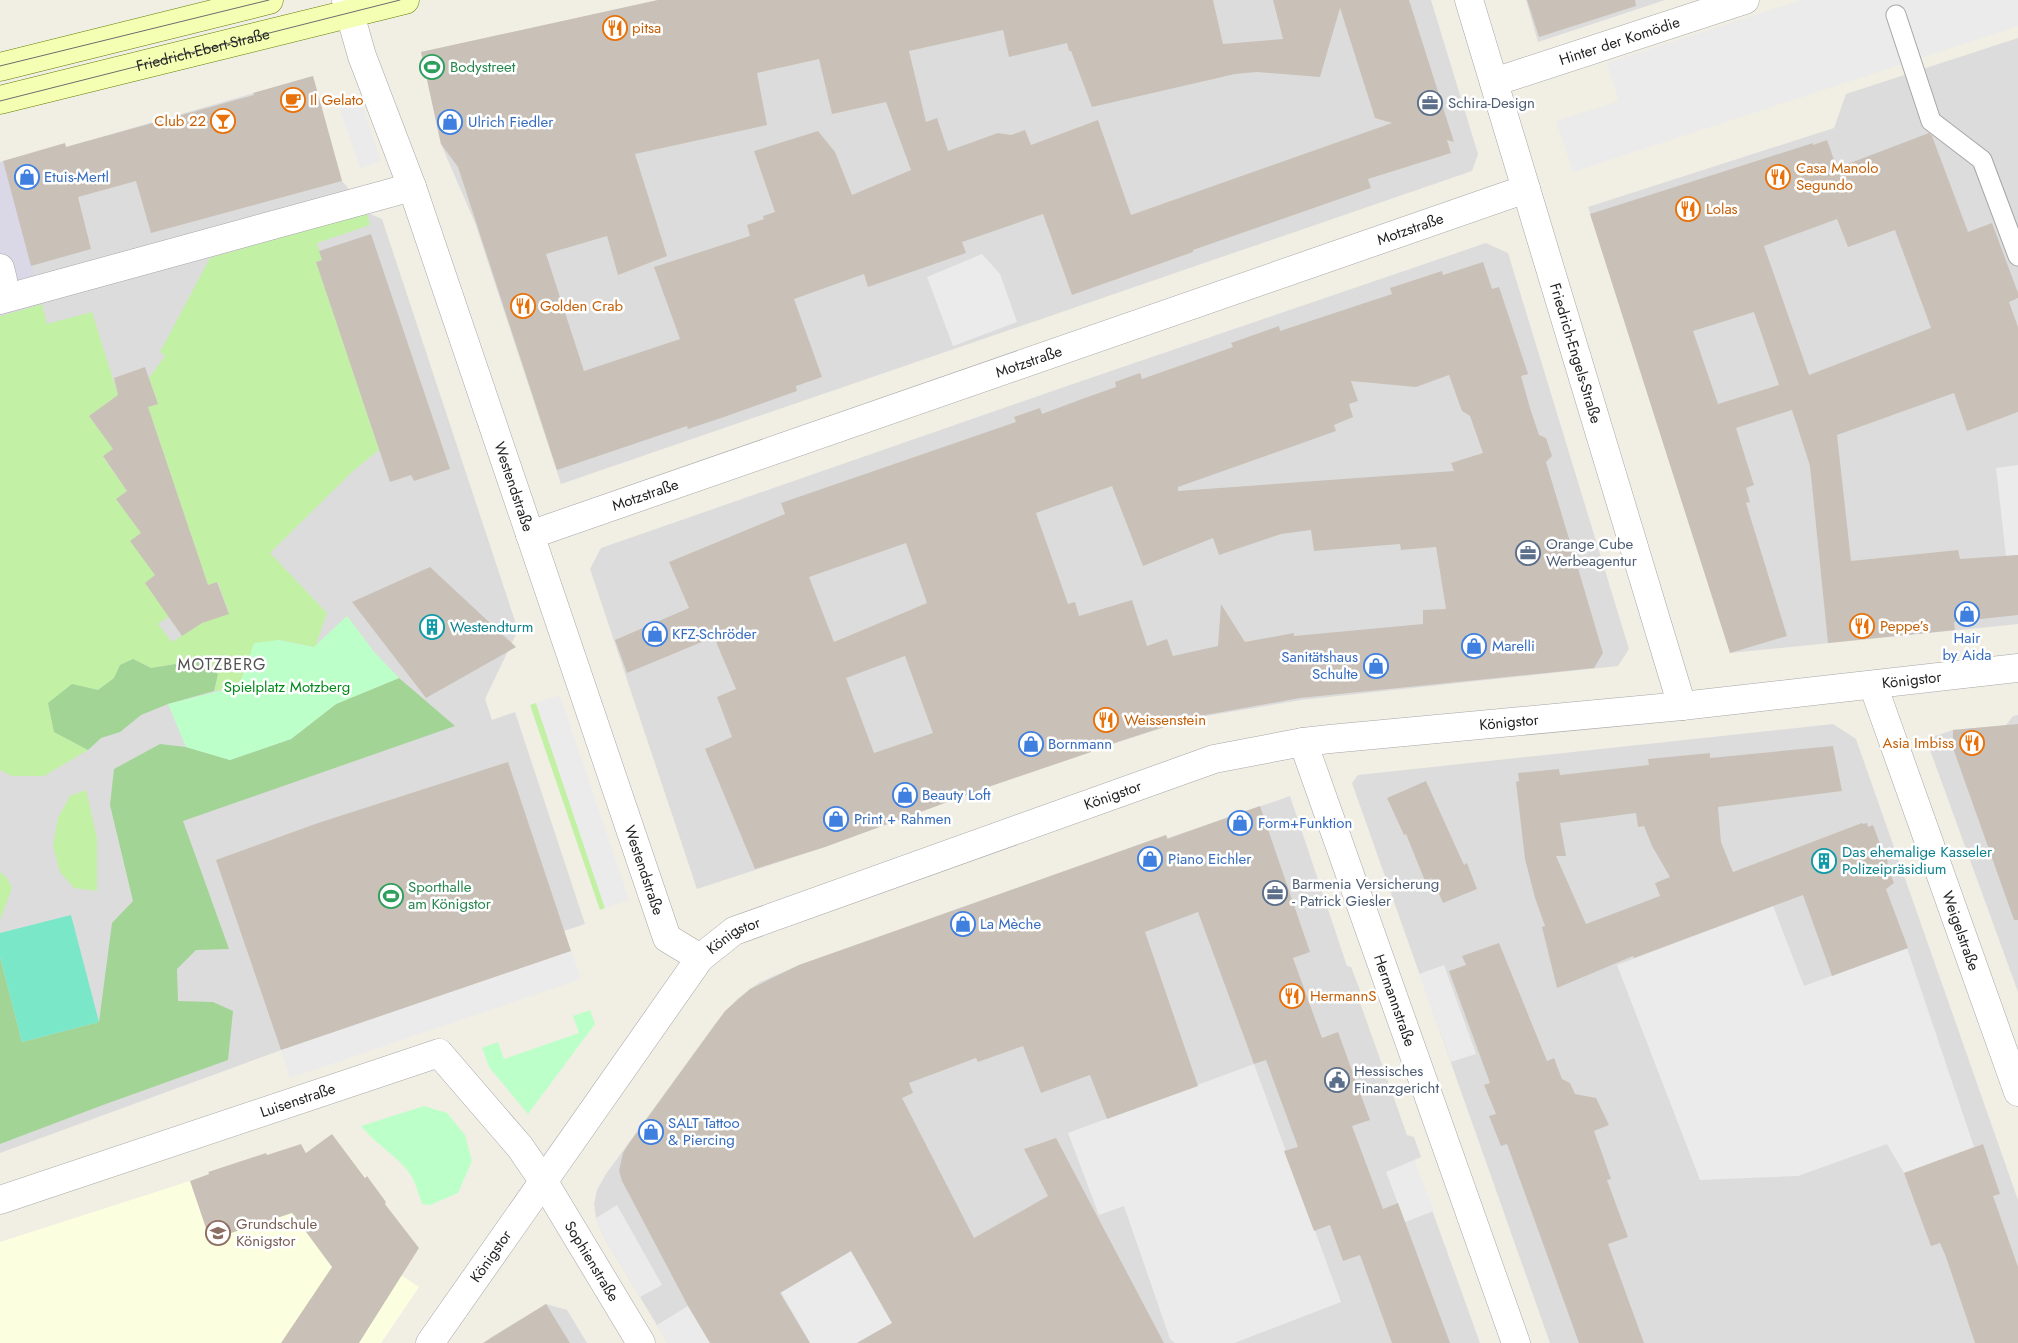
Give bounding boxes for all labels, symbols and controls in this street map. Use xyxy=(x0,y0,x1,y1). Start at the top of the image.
street label: Hinter der Komödie xyxy=(1556,11,1683,71)
restaurant icon: pitsa xyxy=(602,15,628,41)
place label: pitsa xyxy=(632,17,661,39)
street label: Friedrich-Ebert-Straße xyxy=(134,23,272,77)
sports icon: Bodystreet xyxy=(419,54,445,80)
place label: Bodystreet xyxy=(450,56,516,78)
cafe icon: Il Gelato xyxy=(280,87,306,113)
place label: Il Gelato xyxy=(310,89,363,111)
office icon: Schira-Design xyxy=(1417,90,1443,116)
place label: Schira-Design xyxy=(1448,92,1535,114)
bar icon: Club 22 xyxy=(210,108,236,134)
shop icon: Ulrich Fiedler xyxy=(437,109,463,135)
place label: Club 22 xyxy=(154,110,206,132)
place label: Ulrich Fiedler xyxy=(468,111,554,133)
place label: Casa Manolo Segundo xyxy=(1796,157,1878,196)
shop icon: Etuis-Mertl xyxy=(14,164,40,190)
restaurant icon: Casa Manolo Segundo xyxy=(1765,164,1791,190)
place label: Etuis-Mertl xyxy=(44,166,109,188)
restaurant icon: Lolas xyxy=(1675,196,1701,222)
place label: Lolas xyxy=(1706,198,1738,220)
street label: Motzstraße xyxy=(1374,207,1447,251)
street label: Friedrich-Engels-Straße xyxy=(1544,280,1607,426)
restaurant icon: Golden Crab xyxy=(510,293,536,319)
place label: Golden Crab xyxy=(540,295,624,317)
street label: Motzstraße xyxy=(993,340,1065,383)
street label: Westendstraße xyxy=(488,439,539,535)
street label: Motzstraße xyxy=(609,473,682,517)
place label: Orange Cube Werbeagentur xyxy=(1546,533,1638,572)
office icon: Orange Cube Werbeagentur xyxy=(1515,540,1541,566)
shop icon: Hair by Aida xyxy=(1954,601,1980,627)
restaurant icon: Peppe’s xyxy=(1849,613,1875,639)
building icon: Westendturm xyxy=(419,614,445,640)
place label: Peppe’s xyxy=(1880,615,1929,637)
place label: Westendturm xyxy=(450,616,534,638)
shop icon: KFZ-Schröder xyxy=(642,621,668,647)
place label: KFZ-Schröder xyxy=(672,623,758,645)
place label: Hair by Aida xyxy=(1943,627,1992,666)
shop icon: Marelli xyxy=(1461,633,1487,659)
place label: Marelli xyxy=(1492,635,1535,657)
place label: Sanitätshaus Schulte xyxy=(1281,646,1358,685)
district label: MOTZBERG xyxy=(178,653,266,676)
shop icon: Sanitätshaus Schulte xyxy=(1363,653,1389,679)
street label: Königstor xyxy=(1881,666,1943,694)
park label: Spielplatz Motzberg xyxy=(224,676,350,698)
restaurant icon: Weissenstein xyxy=(1093,707,1119,733)
street label: Königstor xyxy=(1478,708,1540,736)
place label: Weissenstein xyxy=(1124,709,1206,731)
restaurant icon: Asia Imbiss xyxy=(1959,730,1985,756)
shop icon: Bornmann xyxy=(1018,731,1044,757)
place label: Asia Imbiss xyxy=(1883,732,1954,754)
place label: Bornmann xyxy=(1048,733,1112,755)
street label: Königstor xyxy=(1081,775,1145,816)
shop icon: Beauty Loft xyxy=(892,782,918,808)
place label: Beauty Loft xyxy=(922,784,991,806)
shop icon: Print + Rahmen xyxy=(823,806,849,832)
place label: Print + Rahmen xyxy=(854,808,951,830)
shop icon: Form+Funktion xyxy=(1227,810,1253,836)
place label: Form+Funktion xyxy=(1258,812,1352,834)
street label: Westendstraße xyxy=(619,822,670,918)
place label: Das ehemalige Kasseler Polizeipräsidium xyxy=(1842,841,1993,880)
shop icon: Piano Eichler xyxy=(1137,846,1163,872)
place label: Piano Eichler xyxy=(1168,848,1252,870)
building icon: Das ehemalige Kasseler Polizeipräsidium xyxy=(1811,848,1837,874)
place label: Barmenia Versicherung - Patrick Giesler xyxy=(1292,873,1439,912)
place label: Sporthalle am Königstor xyxy=(408,876,492,915)
office icon: Barmenia Versicherung - Patrick Giesler xyxy=(1262,880,1288,906)
sports icon: Sporthalle am Königstor xyxy=(378,883,404,909)
street label: Weigelstraße xyxy=(1936,888,1985,974)
street label: Königstor xyxy=(702,911,764,960)
shop icon: La Mèche xyxy=(950,911,976,937)
place label: La Mèche xyxy=(980,913,1041,935)
street label: Hermannstraße xyxy=(1368,951,1421,1050)
restaurant icon: HermannS xyxy=(1279,983,1305,1009)
place label: HermannS xyxy=(1310,985,1376,1007)
place label: Hessisches Finanzgericht xyxy=(1354,1060,1439,1099)
public building icon: Hessisches Finanzgericht xyxy=(1324,1067,1350,1093)
street label: Luisenstraße xyxy=(257,1077,339,1123)
place label: SALT Tattoo & Piercing xyxy=(668,1112,740,1151)
shop icon: SALT Tattoo & Piercing xyxy=(638,1119,664,1145)
place label: Grundschule Königstor xyxy=(236,1213,317,1252)
street label: Sophienstraße xyxy=(559,1217,625,1306)
school or university icon: Grundschule Königstor xyxy=(205,1220,231,1246)
street label: Königstor xyxy=(465,1225,517,1287)

